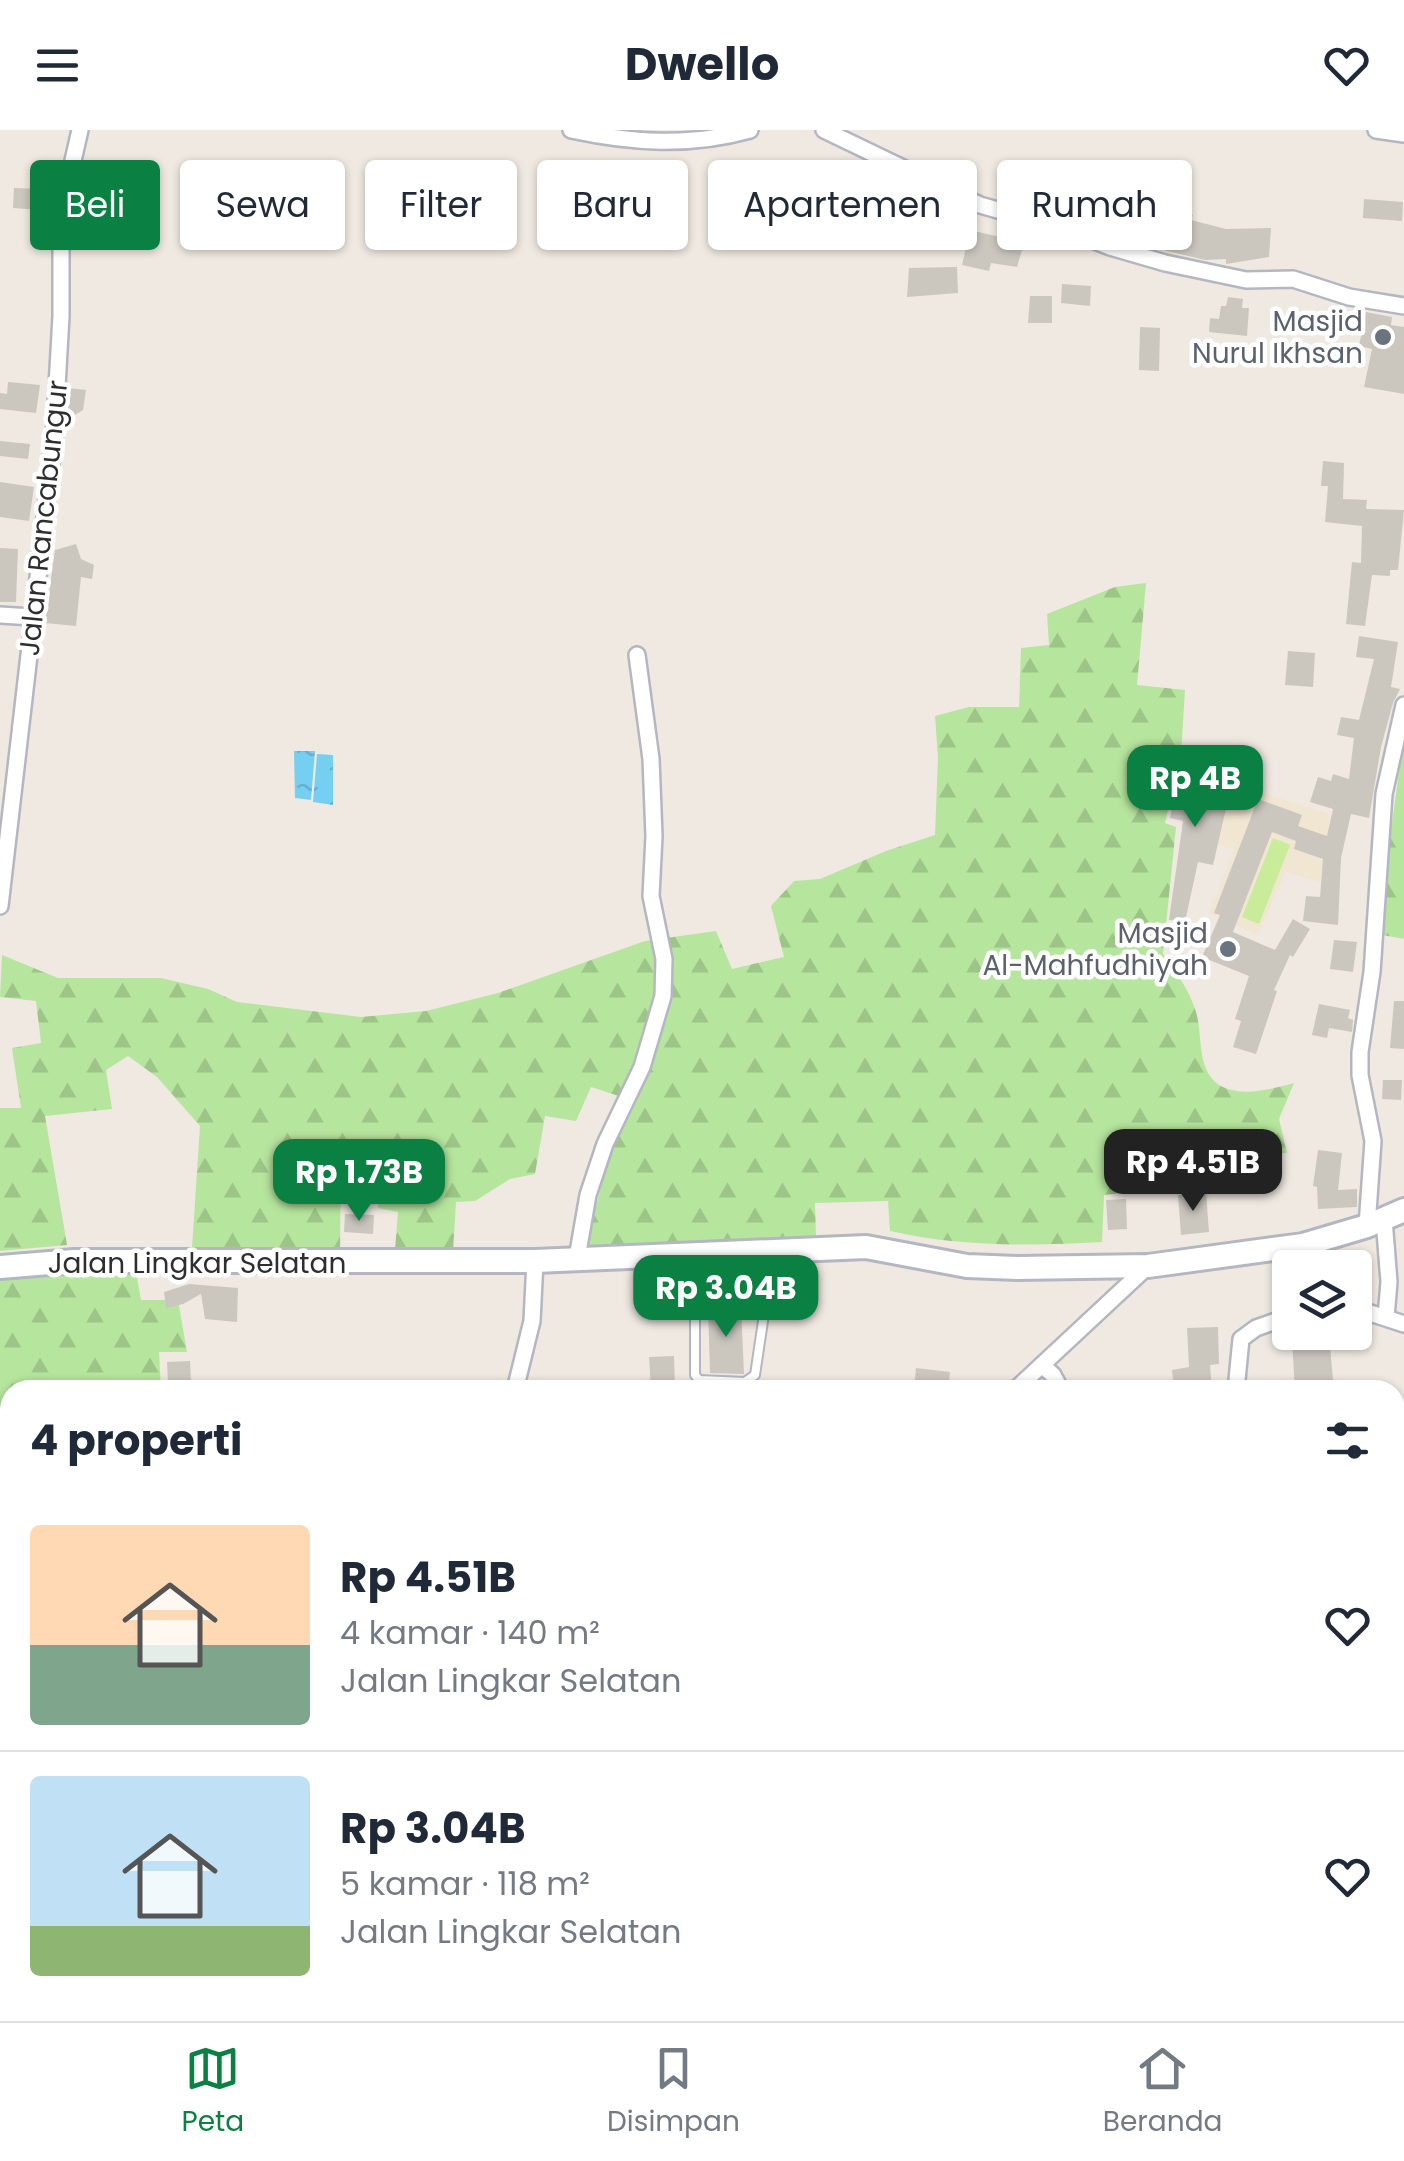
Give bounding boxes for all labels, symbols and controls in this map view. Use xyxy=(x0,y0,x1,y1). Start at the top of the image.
text: Dwello xyxy=(625,33,779,96)
icon: menu xyxy=(30,38,85,93)
icon: heart xyxy=(1319,38,1374,93)
chip: Beli xyxy=(30,160,160,250)
chip: Sewa xyxy=(180,160,345,250)
chip: Filter xyxy=(365,160,517,250)
chip: Baru xyxy=(537,160,688,250)
chip: Apartemen xyxy=(708,160,977,250)
chip: Rumah xyxy=(997,160,1192,250)
place label: Masjid Nurul Ikhsan xyxy=(1192,302,1363,373)
marker: Masjid Nurul Ikhsan xyxy=(1372,326,1394,348)
street label: Jalan Rancabungur xyxy=(10,378,77,658)
pin: Rp 4B xyxy=(1125,745,1265,830)
text: Rp 4B xyxy=(1149,755,1241,800)
place label: Masjid Al-Mahfudhiyah xyxy=(982,914,1208,985)
marker: Masjid Al-Mahfudhiyah xyxy=(1217,938,1239,960)
pin: Rp 4.51B xyxy=(1090,1129,1296,1214)
pin: Rp 1.73B xyxy=(256,1139,462,1224)
text: Rp 4.51B xyxy=(1126,1139,1260,1184)
text: Rp 1.73B xyxy=(295,1149,423,1194)
street label: Jalan Lingkar Selatan xyxy=(48,1244,346,1283)
map controls xyxy=(1272,1250,1372,1350)
button: layers xyxy=(1272,1250,1372,1350)
pin: Rp 3.04B xyxy=(623,1255,829,1340)
text: Rp 3.04B xyxy=(655,1265,797,1310)
text: 4 properti xyxy=(30,1411,242,1470)
icon: filters xyxy=(1320,1413,1375,1468)
text: Rp 4.51B xyxy=(340,1548,516,1607)
icon: home xyxy=(110,1565,230,1685)
icon: heart xyxy=(1320,1598,1375,1653)
text: 4 kamar · 140 m² xyxy=(340,1610,600,1655)
text: Jalan Lingkar Selatan xyxy=(340,1658,681,1703)
text: Rp 3.04B xyxy=(340,1799,526,1858)
icon: home xyxy=(110,1816,230,1936)
icon: heart xyxy=(1320,1849,1375,1904)
text: 5 kamar · 118 m² xyxy=(340,1861,590,1906)
text: Jalan Lingkar Selatan xyxy=(340,1909,681,1954)
tab: Peta xyxy=(181,2041,244,2143)
tab: Disimpan xyxy=(607,2041,740,2143)
tab: Beranda xyxy=(1103,2041,1223,2143)

